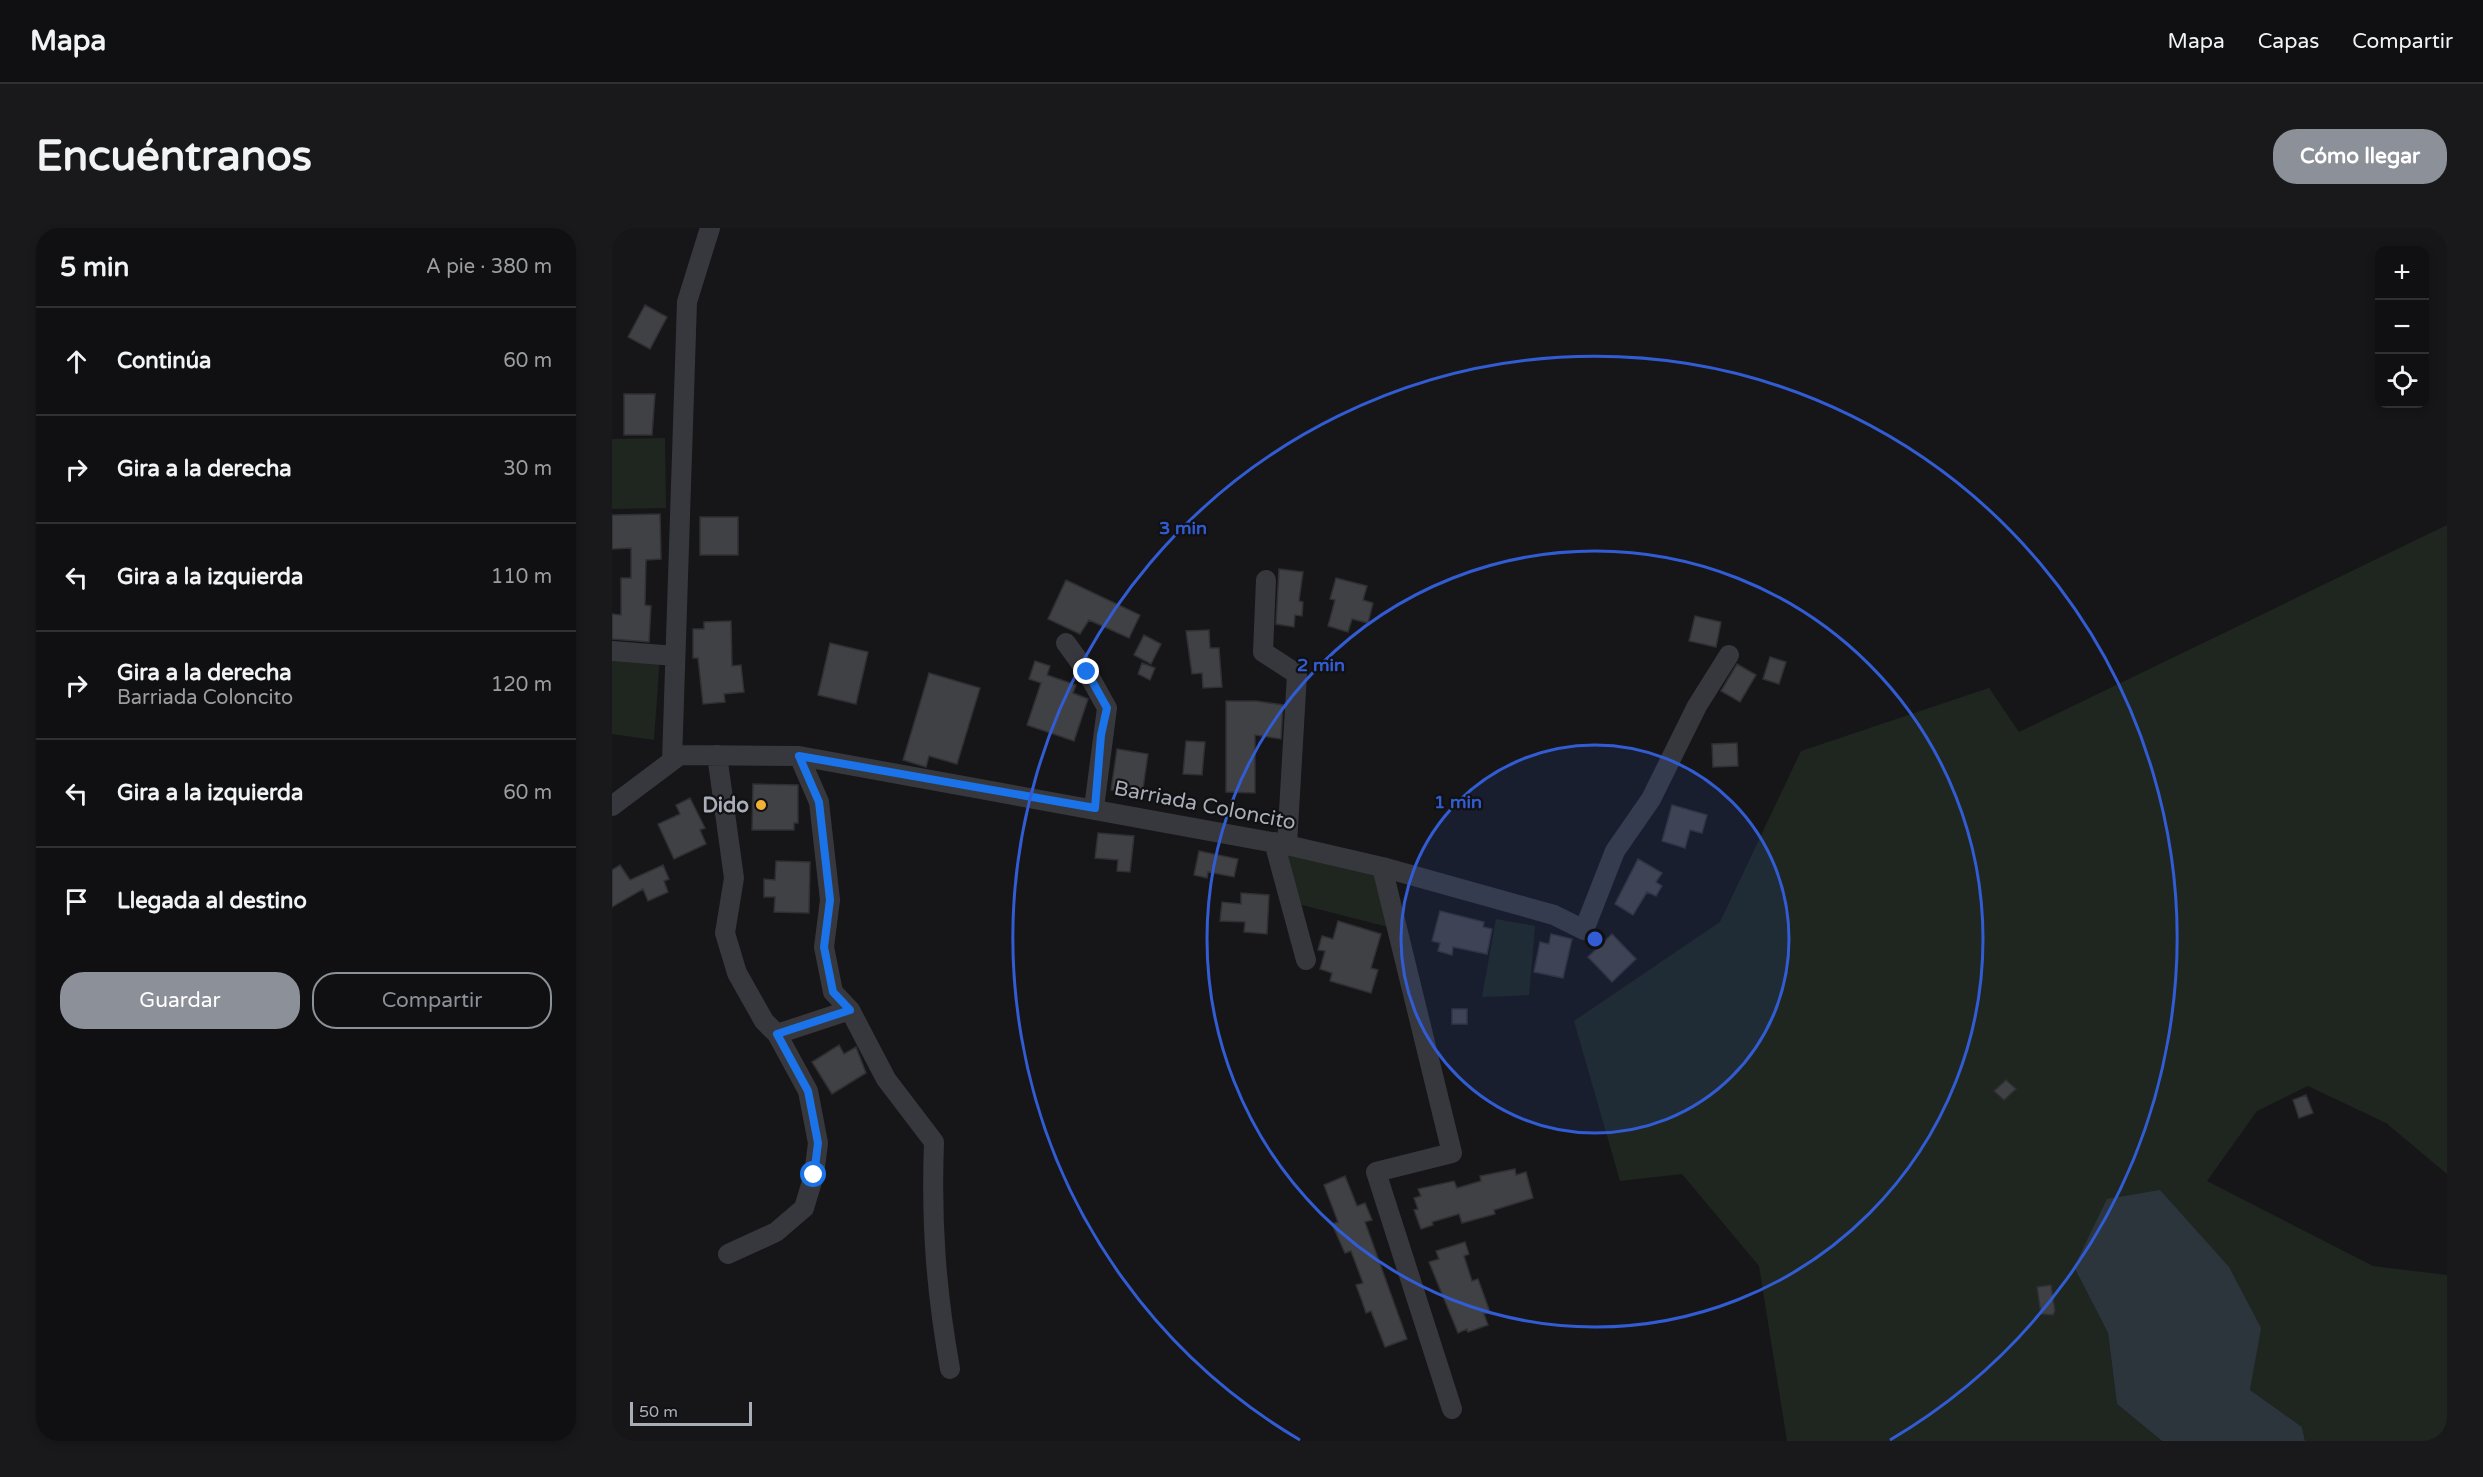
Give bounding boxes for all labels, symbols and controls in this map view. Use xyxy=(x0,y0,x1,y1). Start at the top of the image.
text: Mapa xyxy=(30,24,106,58)
text: Mapa xyxy=(2168,29,2225,54)
text: Capas xyxy=(2258,29,2319,54)
text: Compartir xyxy=(2352,29,2453,54)
button: Cómo llegar xyxy=(2273,129,2447,184)
text: Encuéntranos xyxy=(36,131,312,182)
map controls xyxy=(2375,246,2429,408)
button: + xyxy=(2375,246,2429,300)
text: 5 min xyxy=(60,252,129,283)
text: A pie · 380 m xyxy=(426,255,552,279)
button: − xyxy=(2375,300,2429,354)
icon: ahead xyxy=(60,345,93,378)
text: Continúa xyxy=(117,348,211,374)
text: 60 m xyxy=(503,349,552,373)
button: locate xyxy=(2375,354,2429,408)
icon: right xyxy=(60,453,93,486)
text: Gira a la derecha xyxy=(117,456,292,482)
text: 30 m xyxy=(503,457,552,481)
text: 3 min xyxy=(1159,517,1207,539)
icon: left xyxy=(60,561,93,594)
text: Gira a la izquierda xyxy=(117,564,303,590)
text: 110 m xyxy=(491,565,552,589)
text: 2 min xyxy=(1297,654,1345,676)
route end xyxy=(1073,658,1099,684)
text: Gira a la derecha xyxy=(117,660,292,686)
icon: right xyxy=(60,669,93,702)
text: 120 m xyxy=(491,673,552,697)
text: Barriada Coloncito xyxy=(117,686,293,710)
street label: Barriada Coloncito xyxy=(1112,776,1298,835)
icon: left xyxy=(60,777,93,810)
text: Gira a la izquierda xyxy=(117,780,303,806)
text: 60 m xyxy=(503,781,552,805)
text: 1 min xyxy=(1434,791,1482,813)
place label: Dido xyxy=(702,793,749,818)
marker: Dido xyxy=(754,798,768,812)
icon: arrive xyxy=(60,885,93,918)
text: Llegada al destino xyxy=(117,888,307,914)
centre of rings xyxy=(1585,929,1605,949)
button: Guardar xyxy=(60,972,300,1029)
button: Compartir xyxy=(312,972,552,1029)
route start xyxy=(800,1161,826,1187)
scale bar xyxy=(630,1399,752,1426)
text: 50 m xyxy=(639,1402,678,1422)

